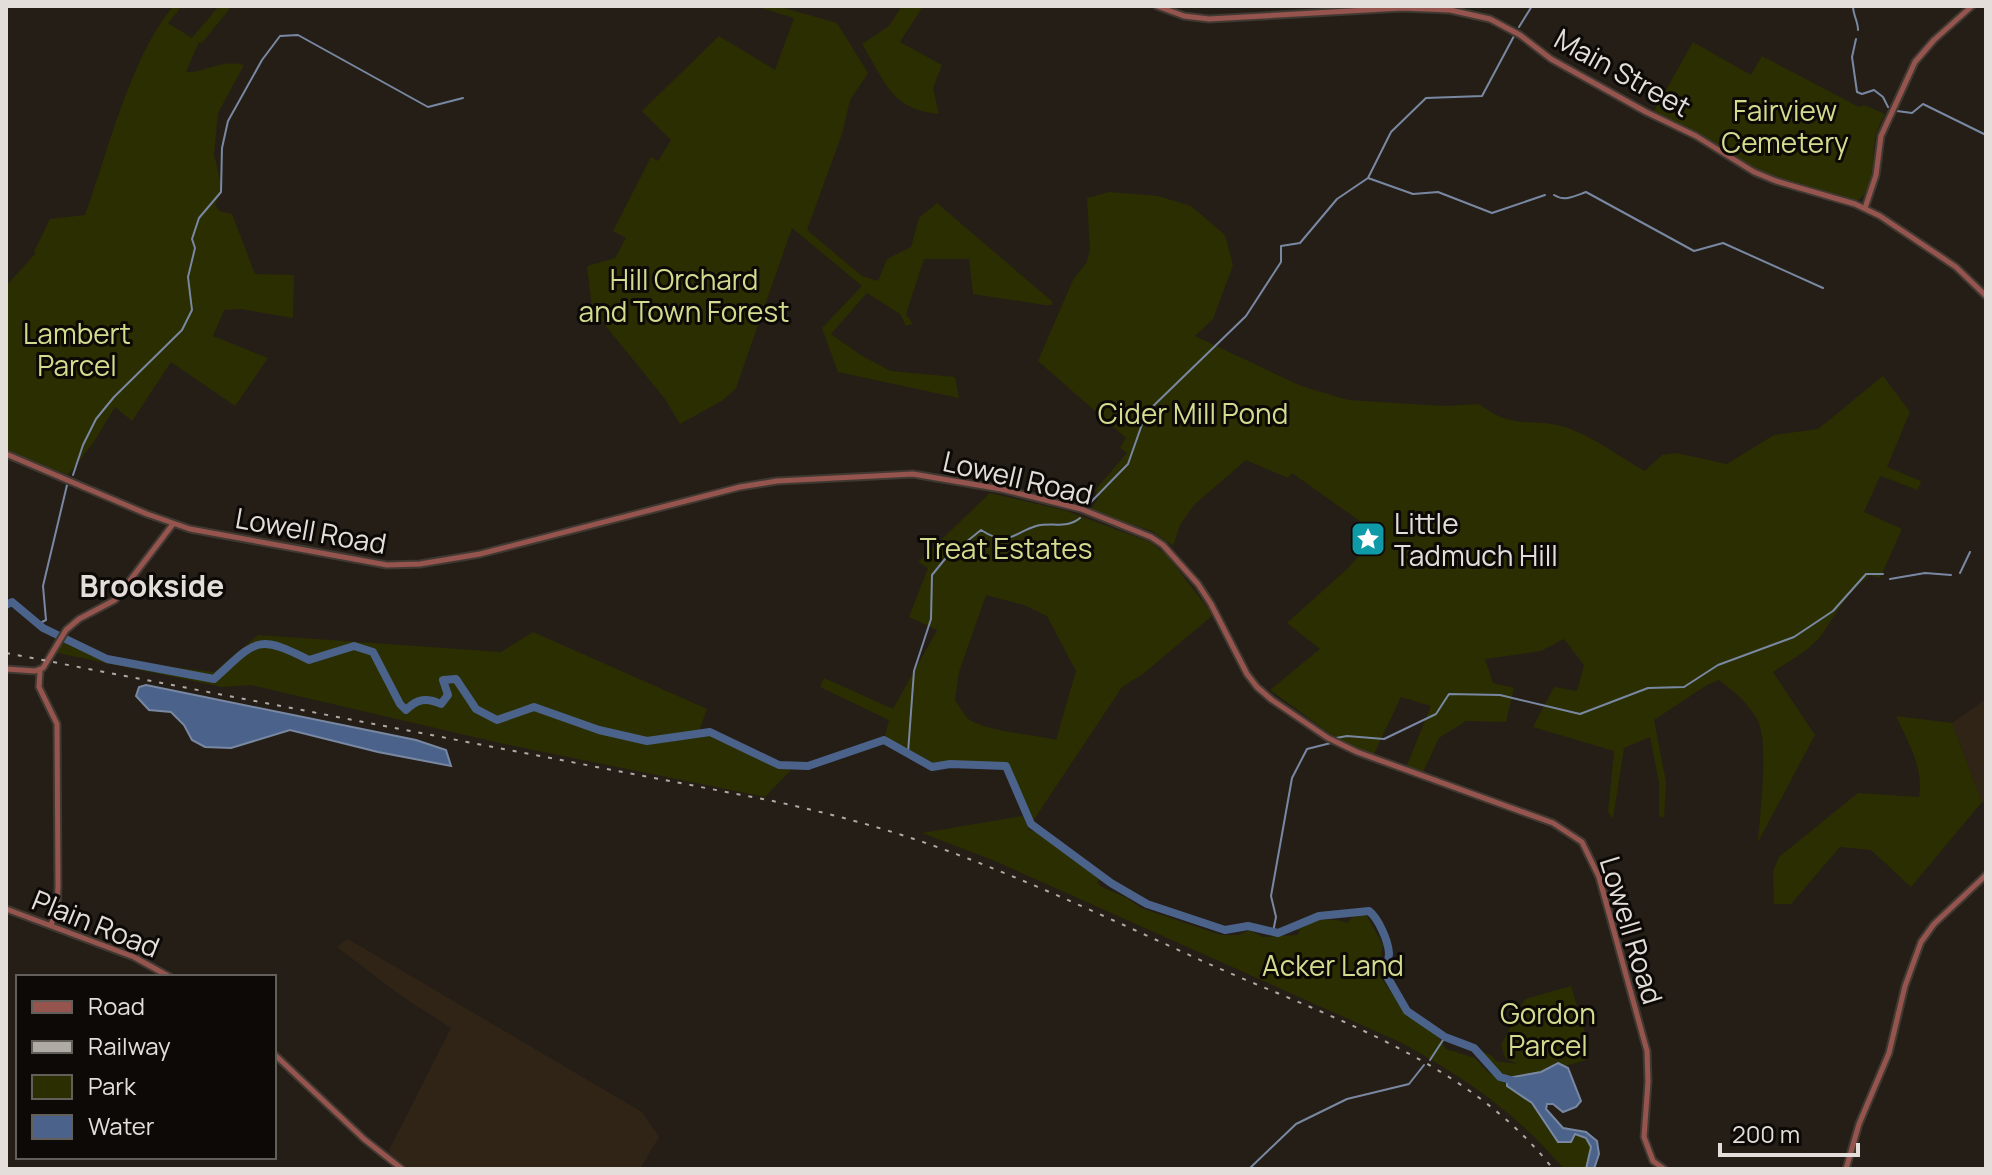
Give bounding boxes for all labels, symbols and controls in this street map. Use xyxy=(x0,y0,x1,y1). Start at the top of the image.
street label: Main Street xyxy=(1548,19,1698,125)
park label: Fairview Cemetery xyxy=(1721,91,1849,161)
park label: Hill Orchard and Town Forest xyxy=(579,260,789,330)
park label: Lambert Parcel xyxy=(23,314,131,384)
park label: Cider Mill Pond xyxy=(1098,394,1288,432)
street label: Lowell Road xyxy=(939,441,1097,513)
street label: Lowell Road xyxy=(233,498,389,562)
place label: Little Tadmuch Hill xyxy=(1394,504,1558,574)
place icon: Little Tadmuch Hill xyxy=(1349,520,1387,558)
park label: Treat Estates xyxy=(920,529,1092,567)
district label: Brookside xyxy=(80,565,224,606)
street label: Lowell Road xyxy=(1592,851,1672,1009)
street label: Plain Road xyxy=(27,880,165,966)
park label: Acker Land xyxy=(1262,946,1404,984)
legend xyxy=(16,975,276,1159)
text: Road xyxy=(88,989,145,1022)
park label: Gordon Parcel xyxy=(1500,994,1596,1064)
text: Railway xyxy=(88,1029,171,1062)
text: Park xyxy=(88,1069,137,1102)
scale bar xyxy=(1720,1107,1858,1157)
text: Water xyxy=(88,1109,155,1142)
text: 200 m xyxy=(1732,1117,1800,1150)

